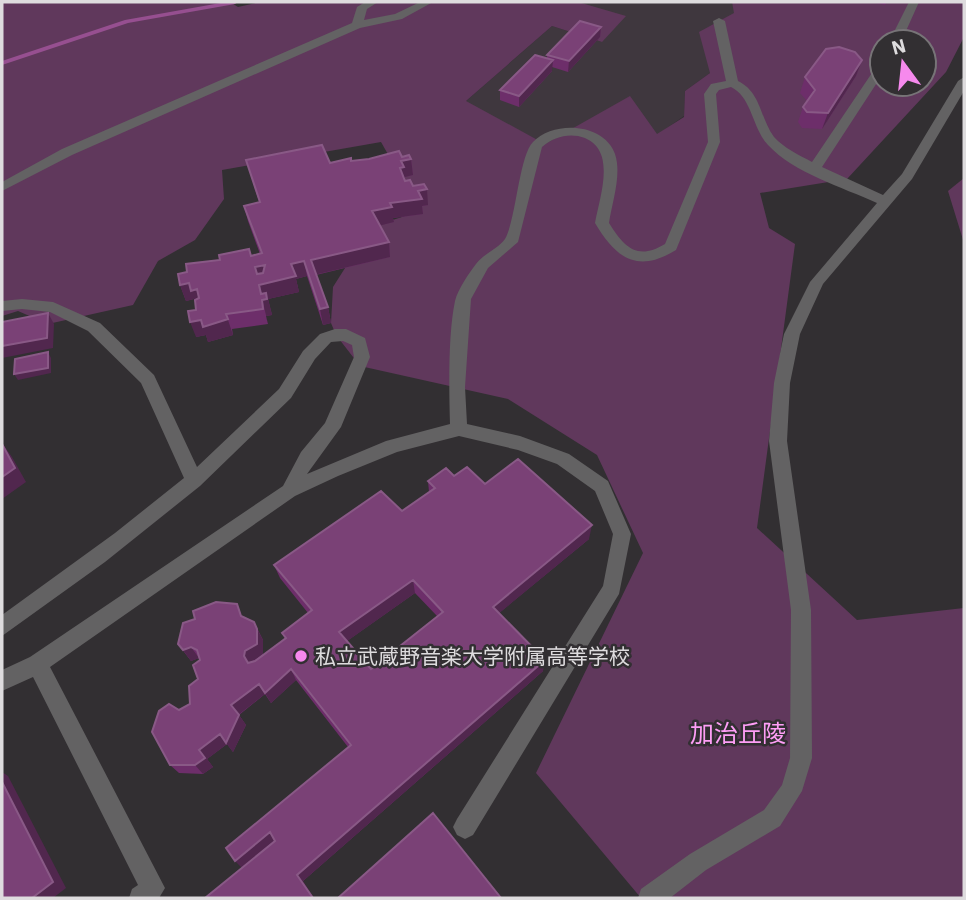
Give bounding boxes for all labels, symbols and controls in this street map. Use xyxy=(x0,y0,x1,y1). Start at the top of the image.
north arrow xyxy=(868,28,938,98)
text: N xyxy=(889,33,908,60)
place label: 私立武蔵野音楽大学附属高等学校 xyxy=(315,642,630,670)
marker: 私立武蔵野音楽大学附属高等学校 xyxy=(293,648,309,664)
park label: 加治丘陵 xyxy=(690,717,786,749)

